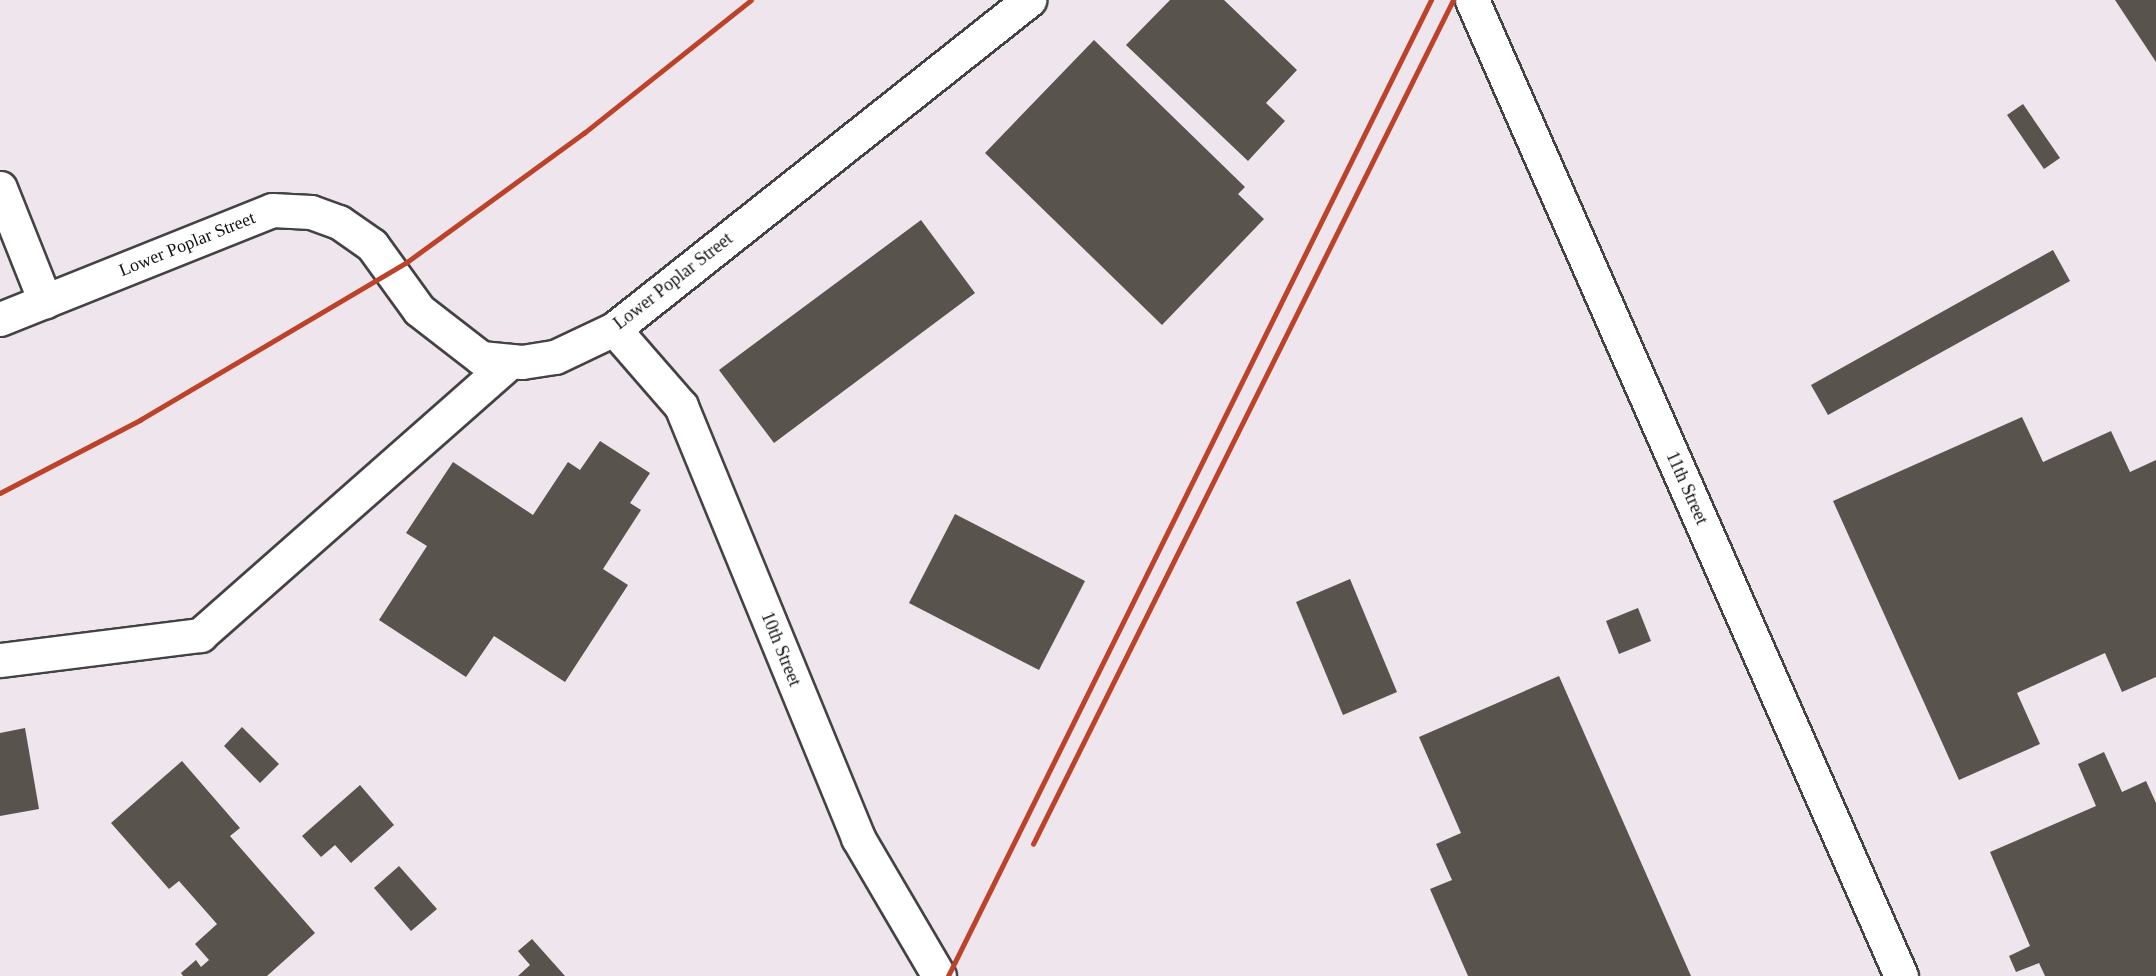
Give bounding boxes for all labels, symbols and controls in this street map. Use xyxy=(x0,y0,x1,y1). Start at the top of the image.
street label: Lower Poplar Street xyxy=(116,207,258,281)
street label: Lower Poplar Street xyxy=(609,228,737,334)
street label: 11th Street xyxy=(1661,448,1713,528)
street label: 10th Street xyxy=(756,609,806,689)

